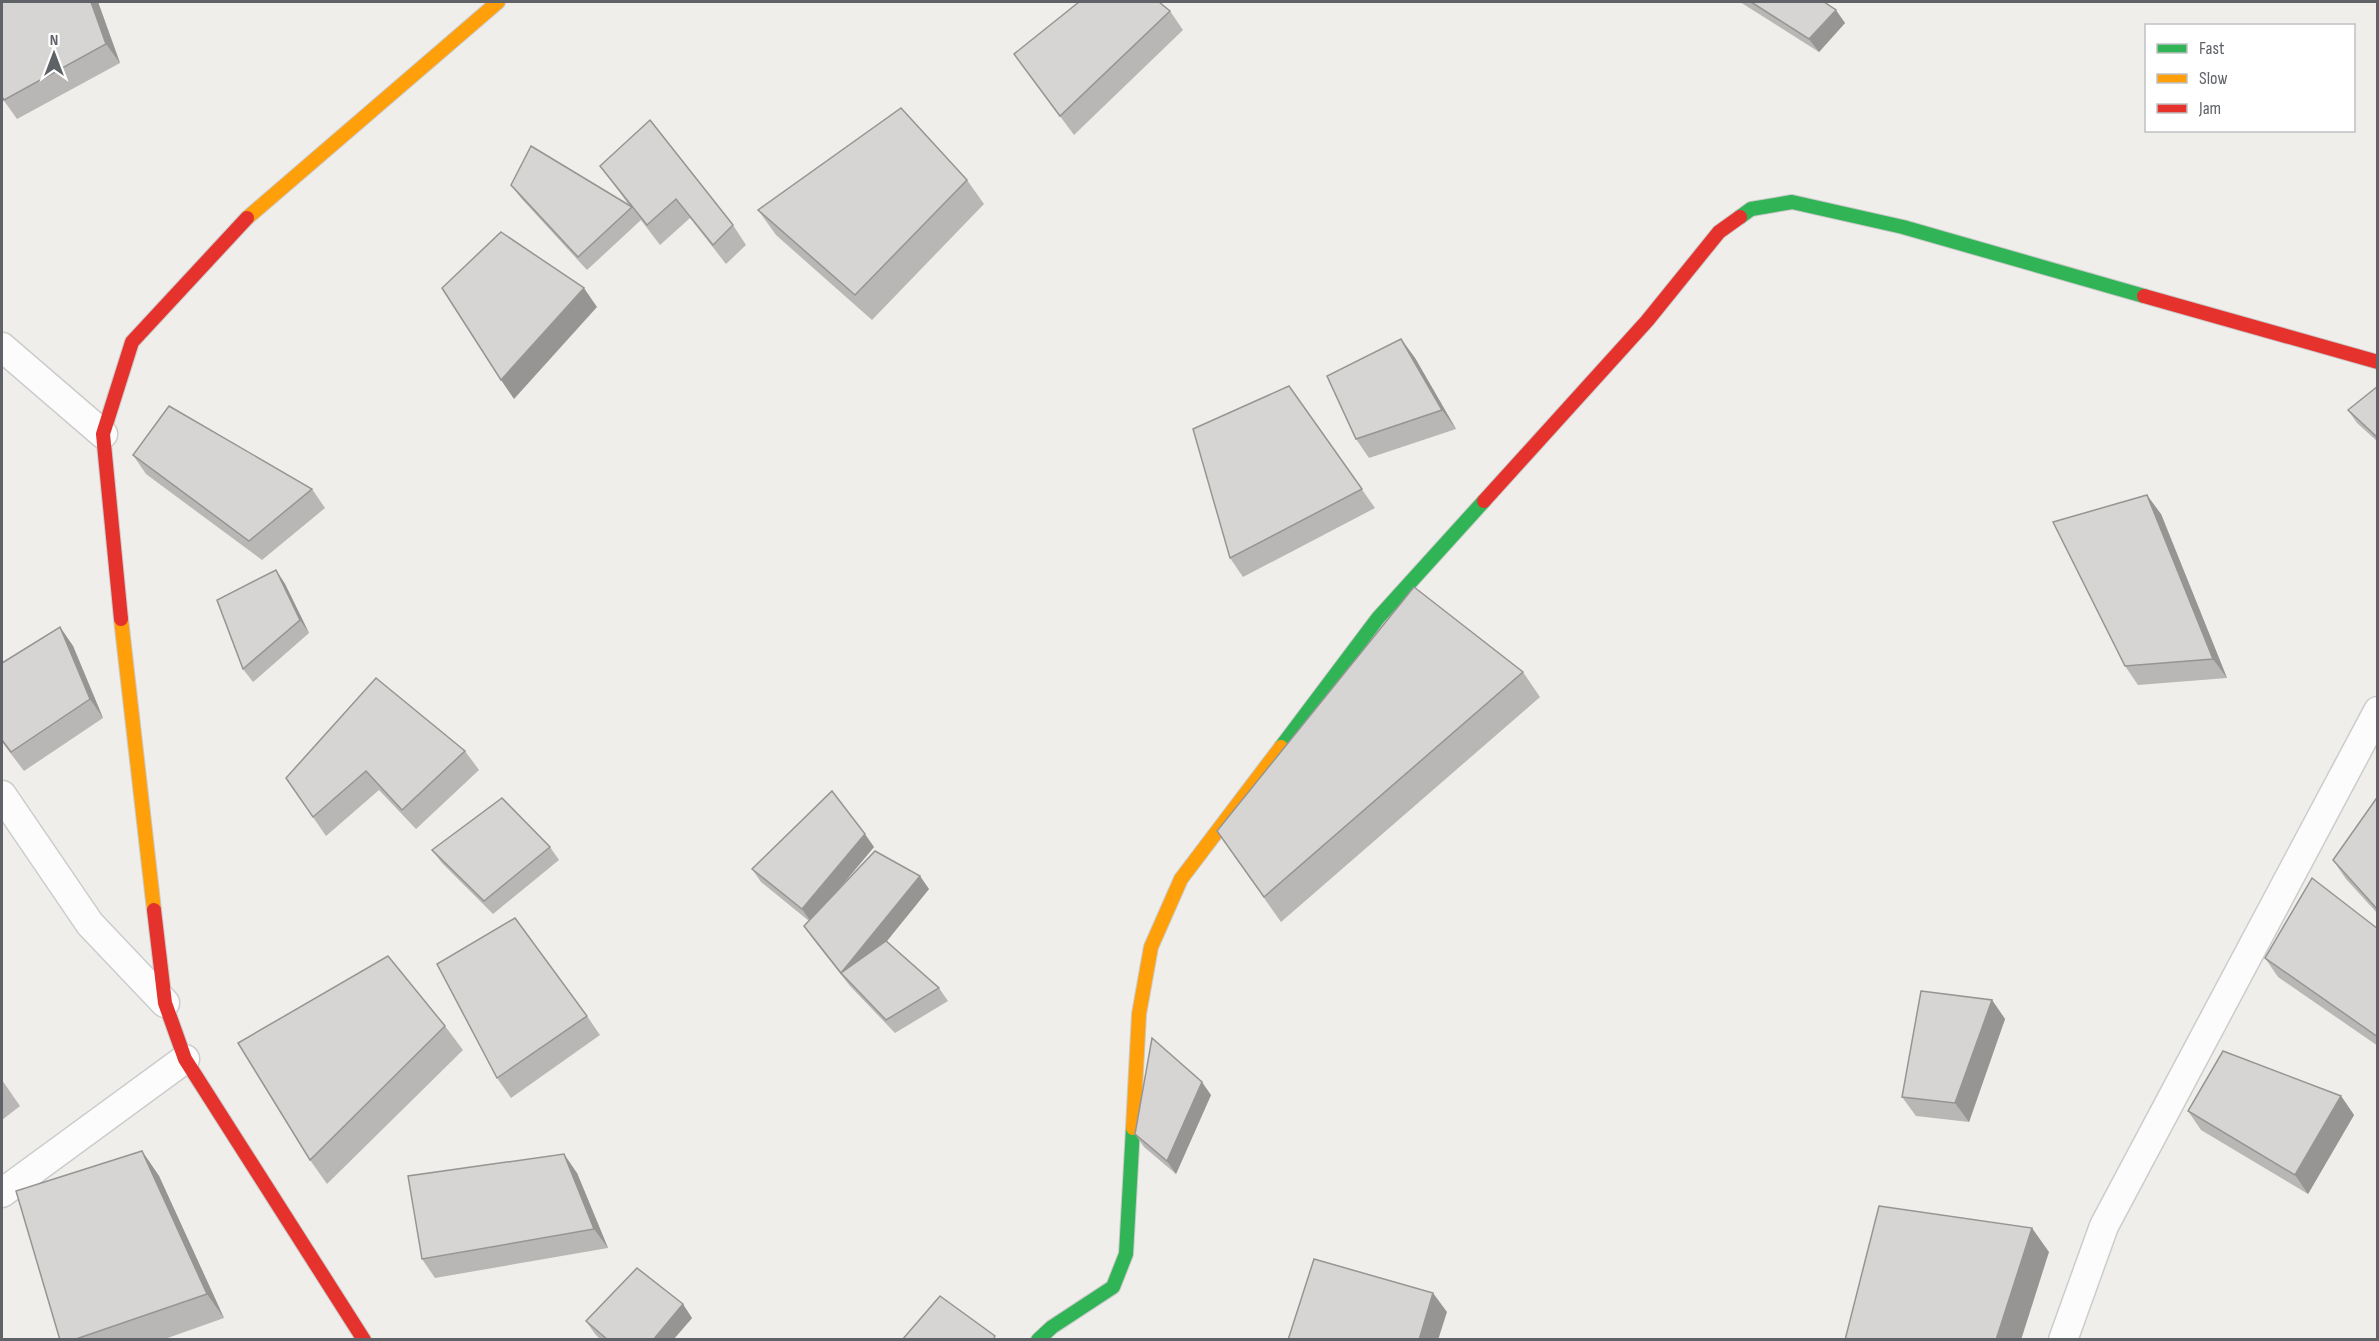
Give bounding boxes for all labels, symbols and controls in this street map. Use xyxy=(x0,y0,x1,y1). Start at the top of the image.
north arrow xyxy=(24,24,84,84)
legend xyxy=(2145,24,2355,132)
text: N xyxy=(50,31,58,50)
text: Fast xyxy=(2199,38,2225,59)
text: Slow xyxy=(2199,68,2228,89)
text: Jam xyxy=(2198,98,2221,119)

